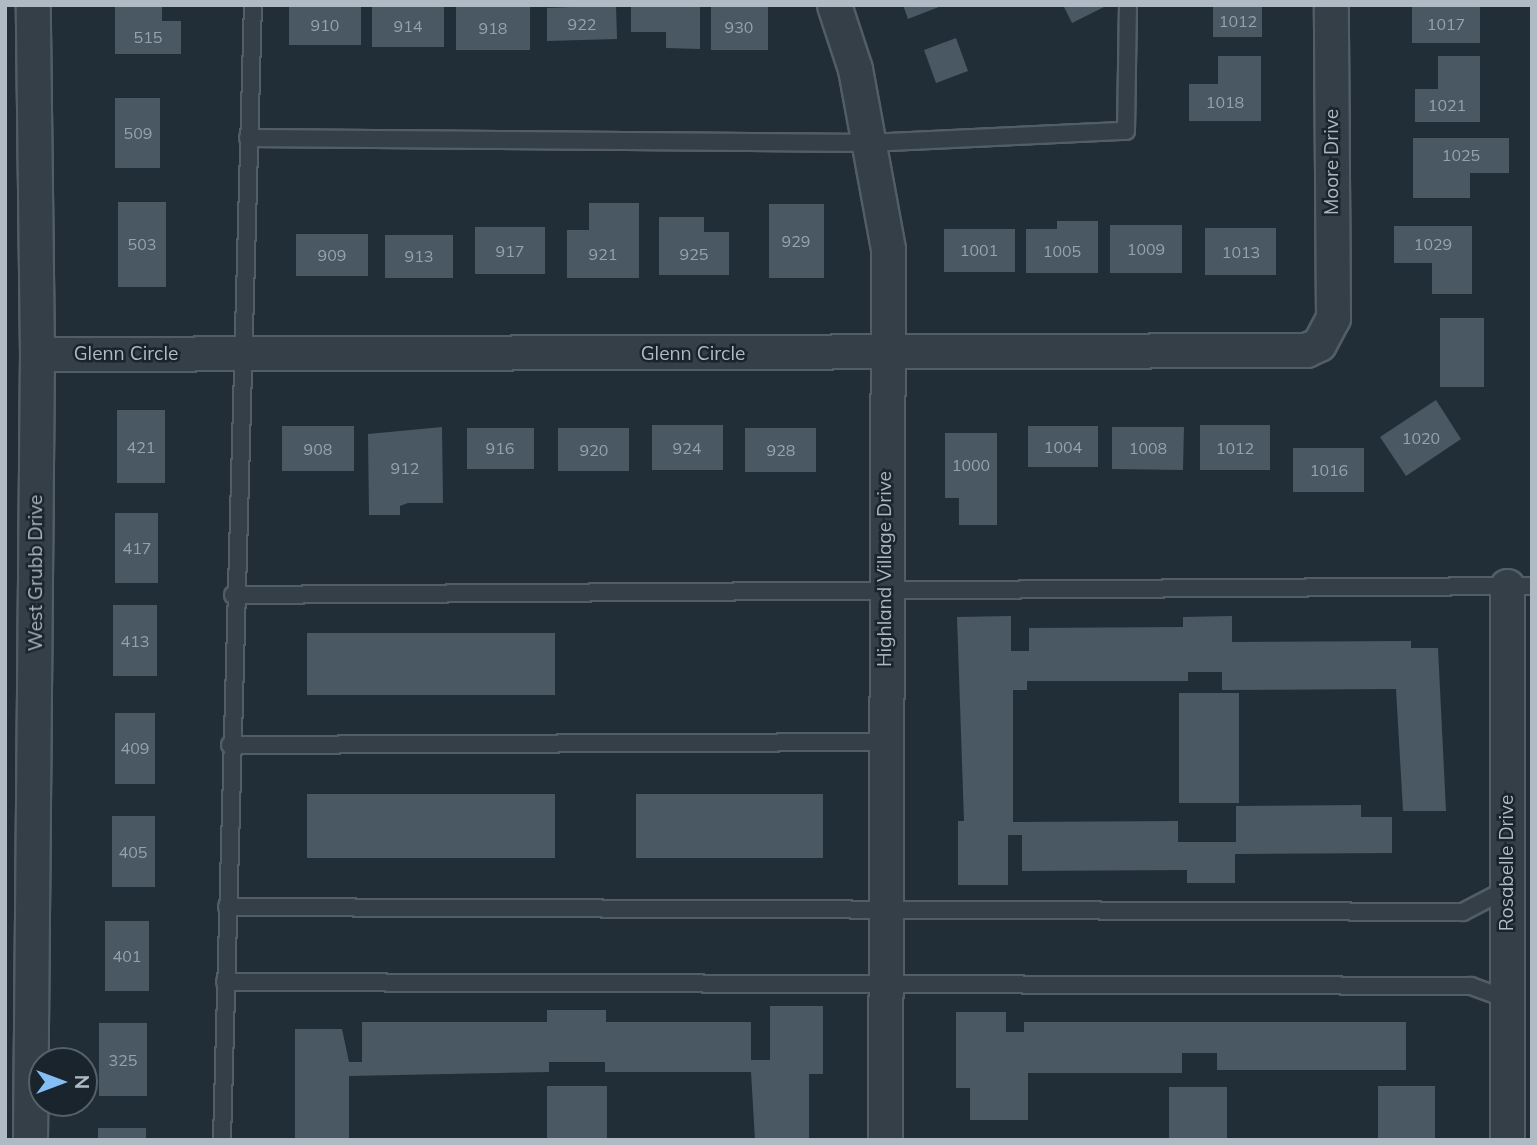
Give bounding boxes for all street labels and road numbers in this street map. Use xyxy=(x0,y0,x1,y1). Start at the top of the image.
street label: Moore Drive xyxy=(1321,109,1343,215)
street label: Glenn Circle xyxy=(74,343,178,365)
street label: Glenn Circle xyxy=(641,343,745,365)
street label: Highland Village Drive xyxy=(874,471,896,667)
street label: West Grubb Drive xyxy=(25,495,47,651)
street label: Rosabelle Drive xyxy=(1496,795,1518,931)

